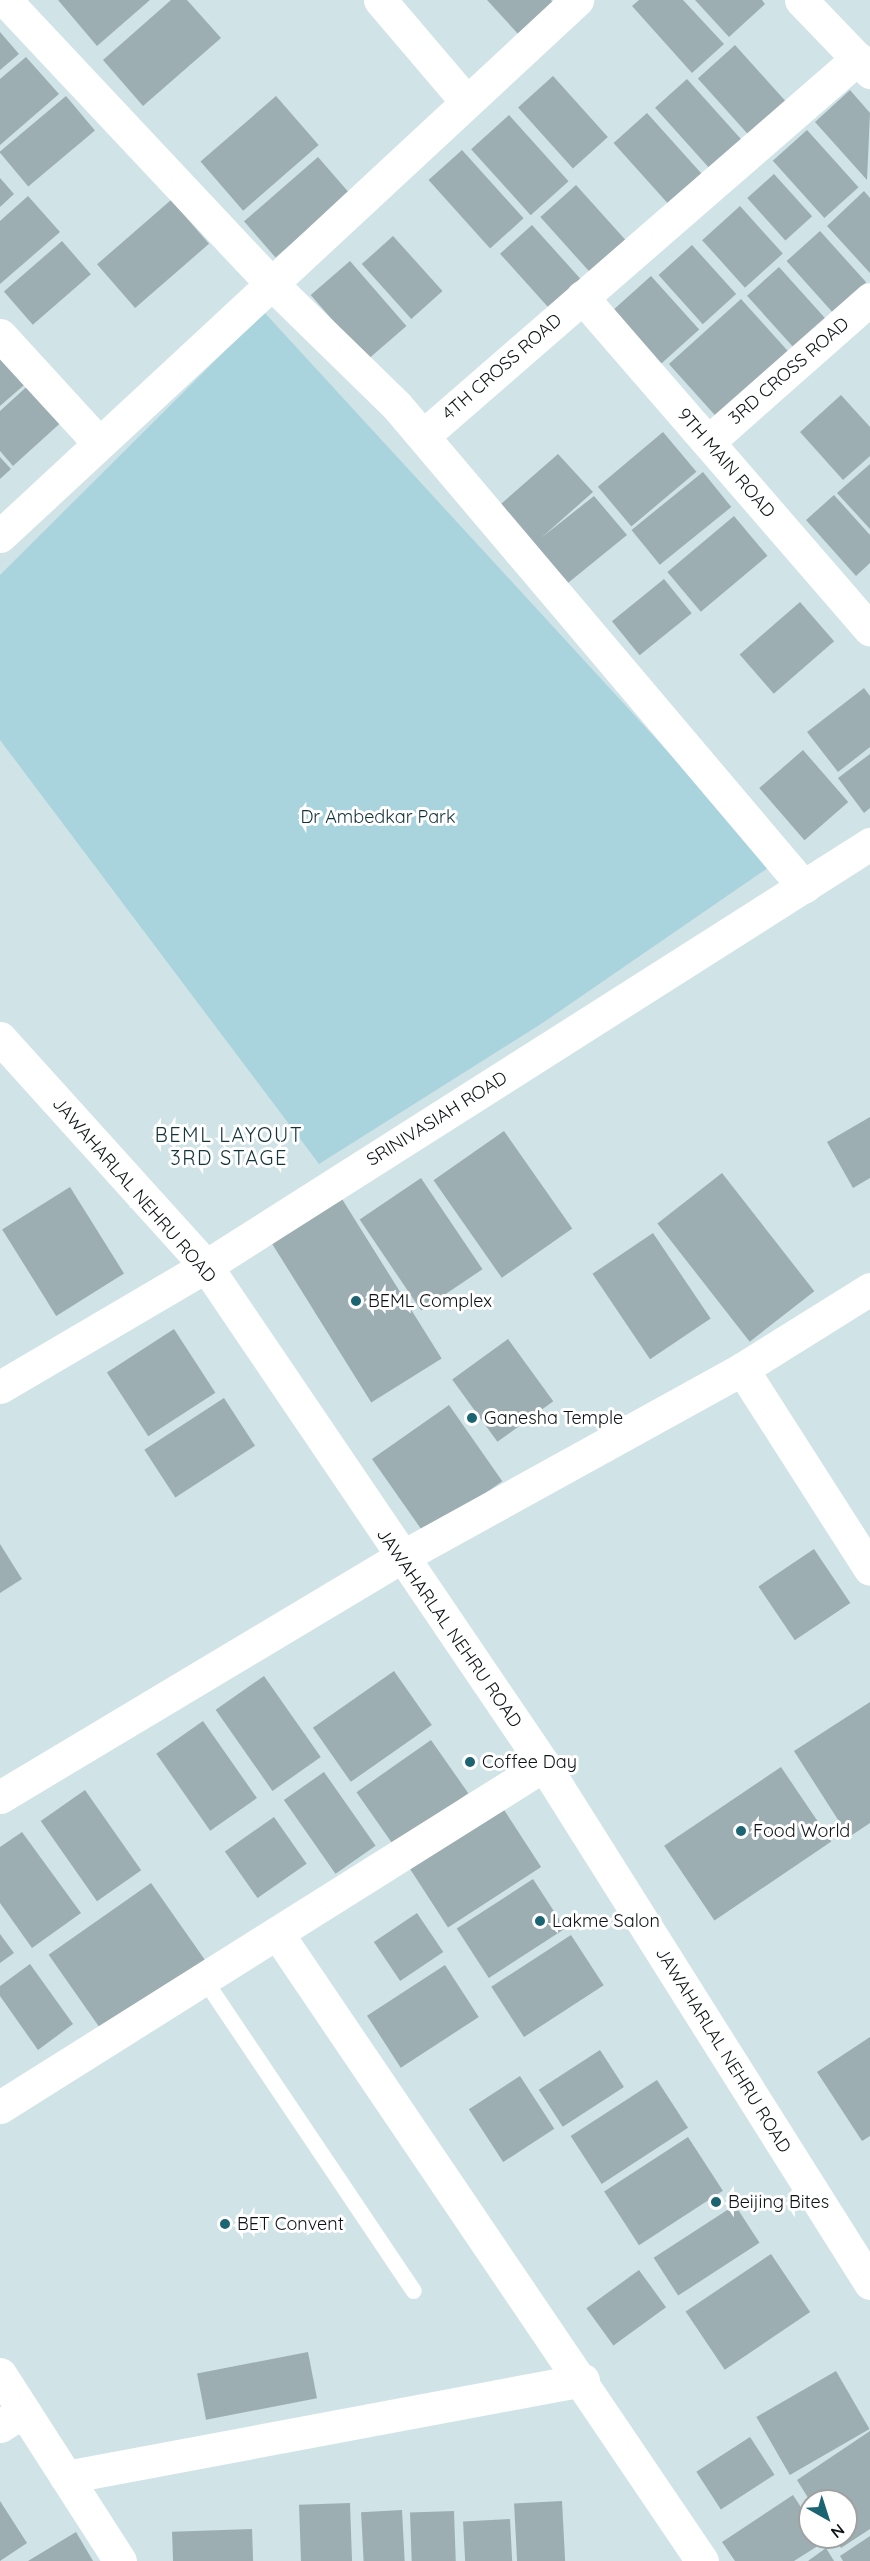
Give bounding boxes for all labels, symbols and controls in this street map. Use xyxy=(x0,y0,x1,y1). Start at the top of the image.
street label: 4TH CROSS ROAD xyxy=(438,309,566,425)
street label: 3RD CROSS ROAD xyxy=(725,313,853,429)
street label: 9TH MAIN ROAD xyxy=(673,404,779,522)
park label: Dr Ambedkar Park xyxy=(300,806,456,828)
street label: SRINIVASIAH ROAD xyxy=(363,1067,511,1171)
street label: JAWAHARLAL NEHRU ROAD xyxy=(48,1093,220,1287)
district label: BEML LAYOUT 3RD STAGE xyxy=(155,1123,303,1170)
place label: BEML Complex xyxy=(368,1290,492,1312)
marker: BEML Complex xyxy=(349,1294,363,1308)
place label: Ganesha Temple xyxy=(484,1407,623,1429)
marker: Ganesha Temple xyxy=(465,1411,479,1425)
street label: JAWAHARLAL NEHRU ROAD xyxy=(372,1524,526,1732)
place label: Coffee Day xyxy=(482,1751,577,1773)
marker: Coffee Day xyxy=(463,1755,477,1769)
place label: Food World xyxy=(753,1820,850,1842)
marker: Food World xyxy=(734,1824,748,1838)
place label: Lakme Salon xyxy=(552,1910,660,1932)
marker: Lakme Salon xyxy=(533,1914,547,1928)
street label: JAWAHARLAL NEHRU ROAD xyxy=(651,1943,795,2157)
place label: Beijing Bites xyxy=(728,2191,829,2213)
marker: Beijing Bites xyxy=(709,2195,723,2209)
place label: BET Convent xyxy=(237,2213,344,2235)
marker: BET Convent xyxy=(218,2217,232,2231)
north arrow xyxy=(798,2489,858,2549)
text: N xyxy=(827,2520,849,2543)

